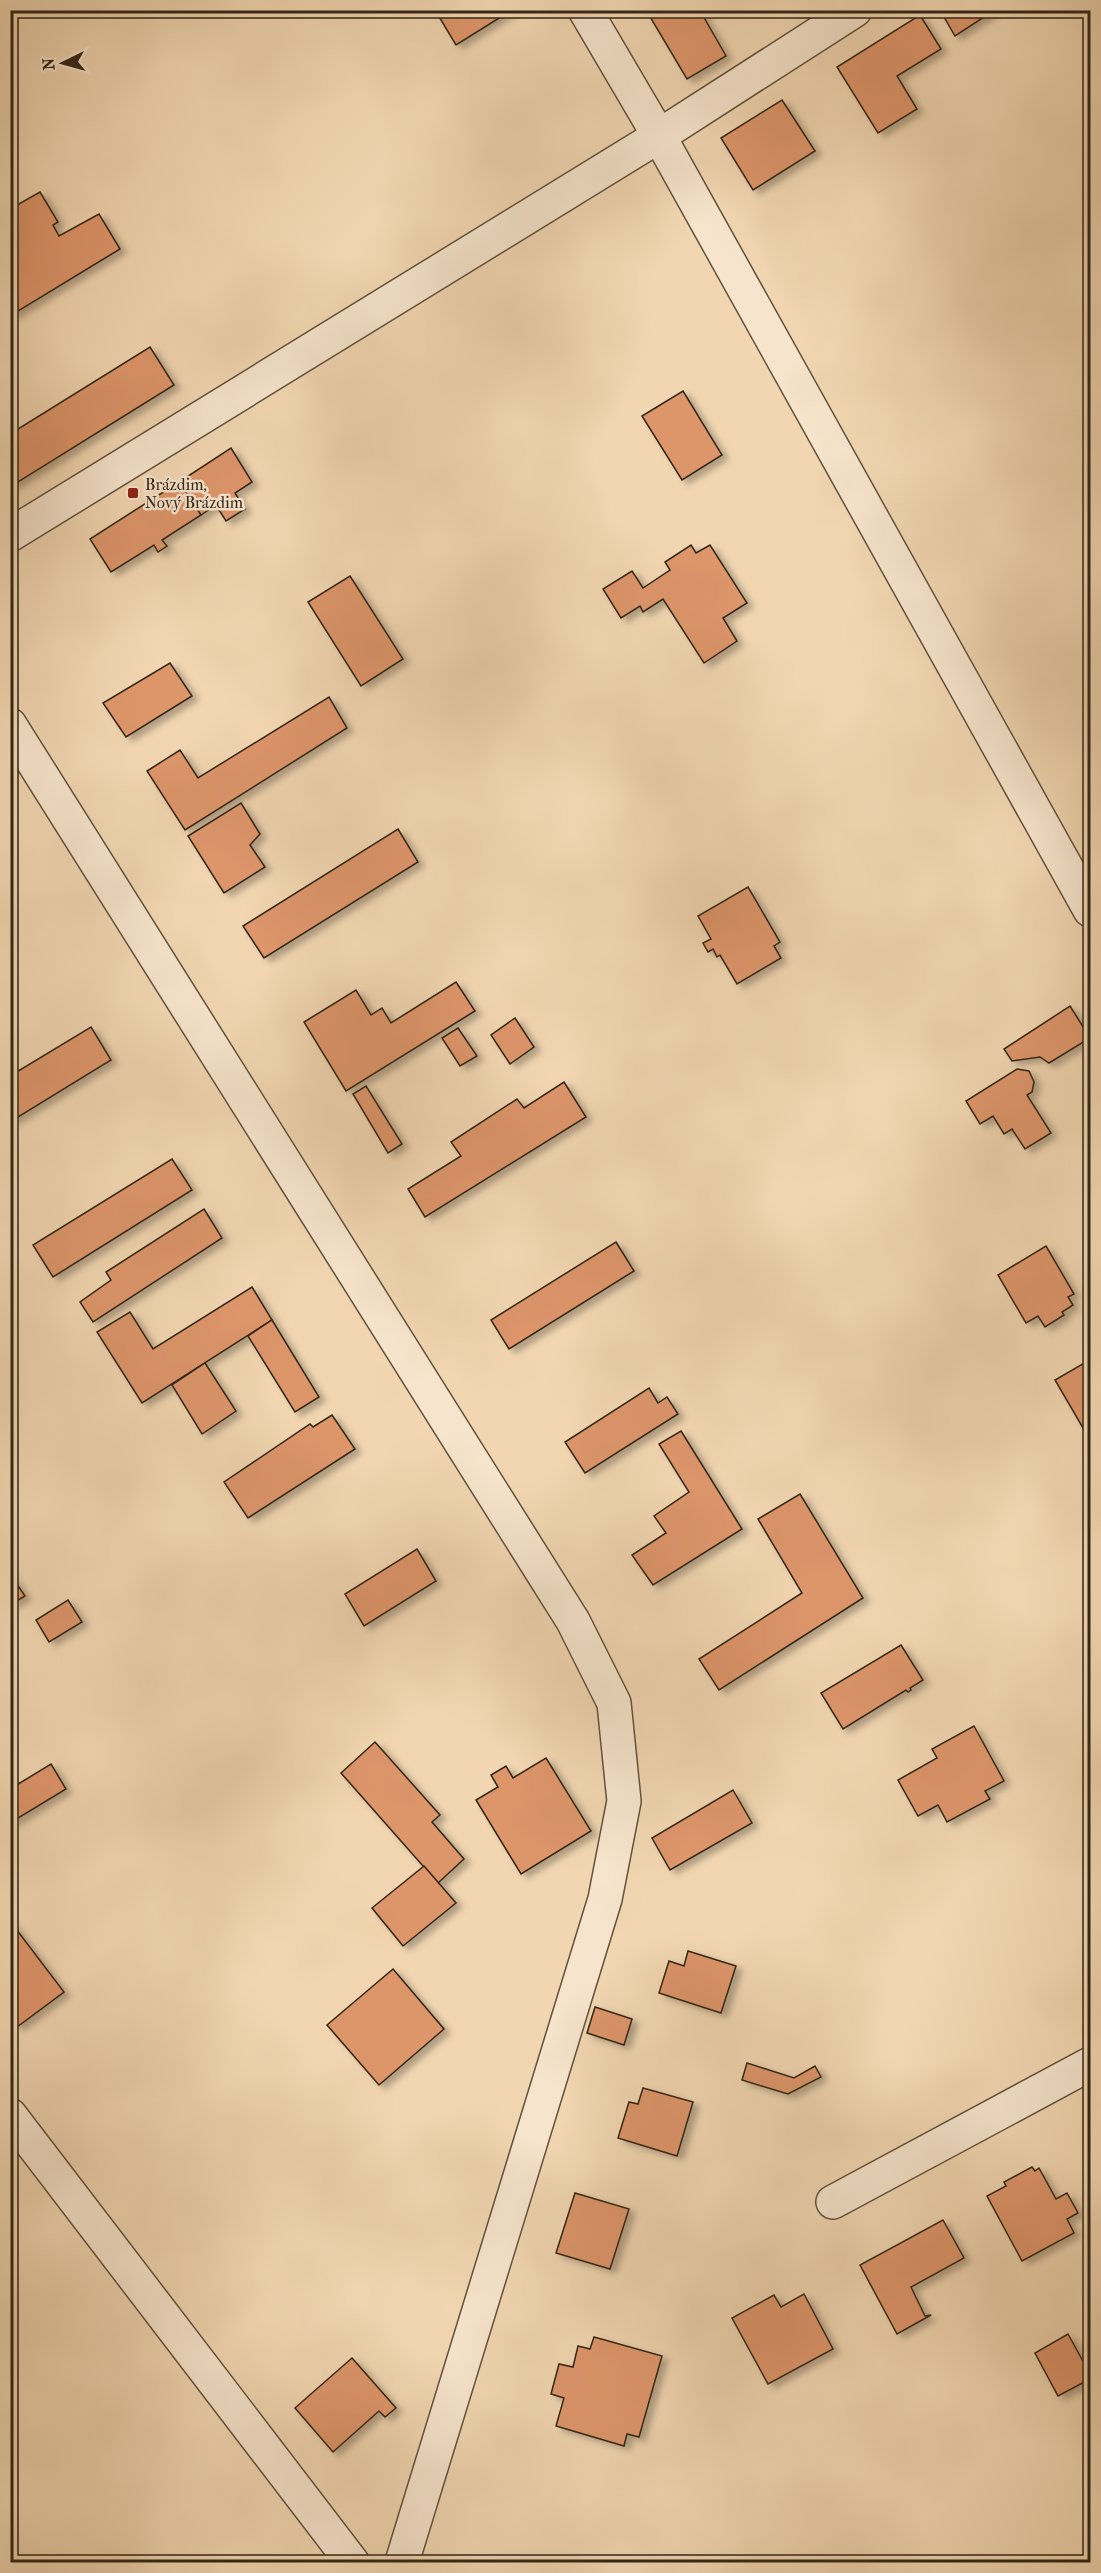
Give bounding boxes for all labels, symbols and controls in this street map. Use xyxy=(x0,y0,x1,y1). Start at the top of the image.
north arrow xyxy=(33,33,93,93)
text: N xyxy=(38,57,59,71)
place label: Brázdim, Nový Brázdim xyxy=(145,475,244,512)
marker: Brázdim, Nový Brázdim xyxy=(126,486,140,500)

